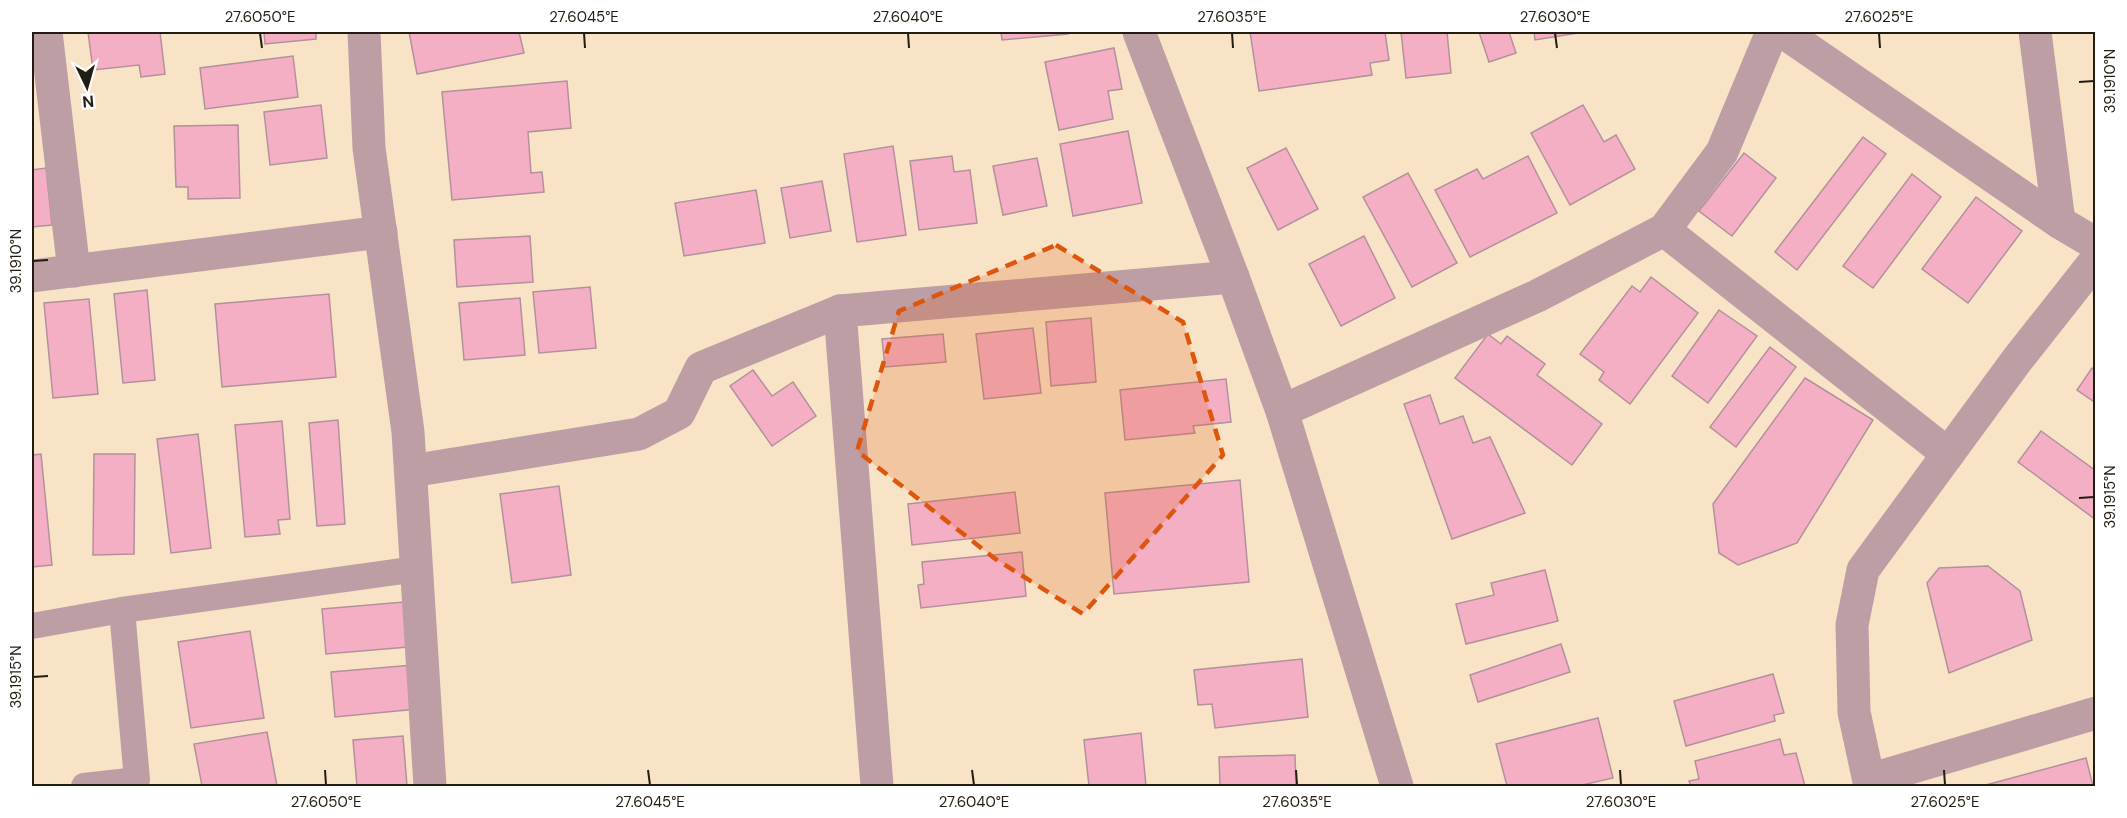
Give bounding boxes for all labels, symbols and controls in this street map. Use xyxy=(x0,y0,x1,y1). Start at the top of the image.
text: 27.6050°E xyxy=(225,7,295,27)
text: 27.6045°E xyxy=(549,7,619,27)
text: 27.6040°E xyxy=(873,7,943,27)
text: 27.6035°E xyxy=(1197,7,1267,27)
text: 27.6030°E xyxy=(1520,7,1590,27)
text: 27.6025°E xyxy=(1845,7,1913,27)
text: 39.1910°N xyxy=(2100,49,2120,113)
north arrow xyxy=(57,57,117,117)
text: N xyxy=(82,90,95,112)
text: 39.1910°N xyxy=(6,229,26,293)
text: 39.1915°N xyxy=(2100,465,2120,529)
text: 39.1915°N xyxy=(6,645,26,709)
text: 27.6050°E xyxy=(291,792,361,812)
text: 27.6045°E xyxy=(615,792,685,812)
text: 27.6040°E xyxy=(939,792,1009,812)
text: 27.6035°E xyxy=(1262,792,1332,812)
text: 27.6030°E xyxy=(1586,792,1656,812)
text: 27.6025°E xyxy=(1911,792,1979,812)

